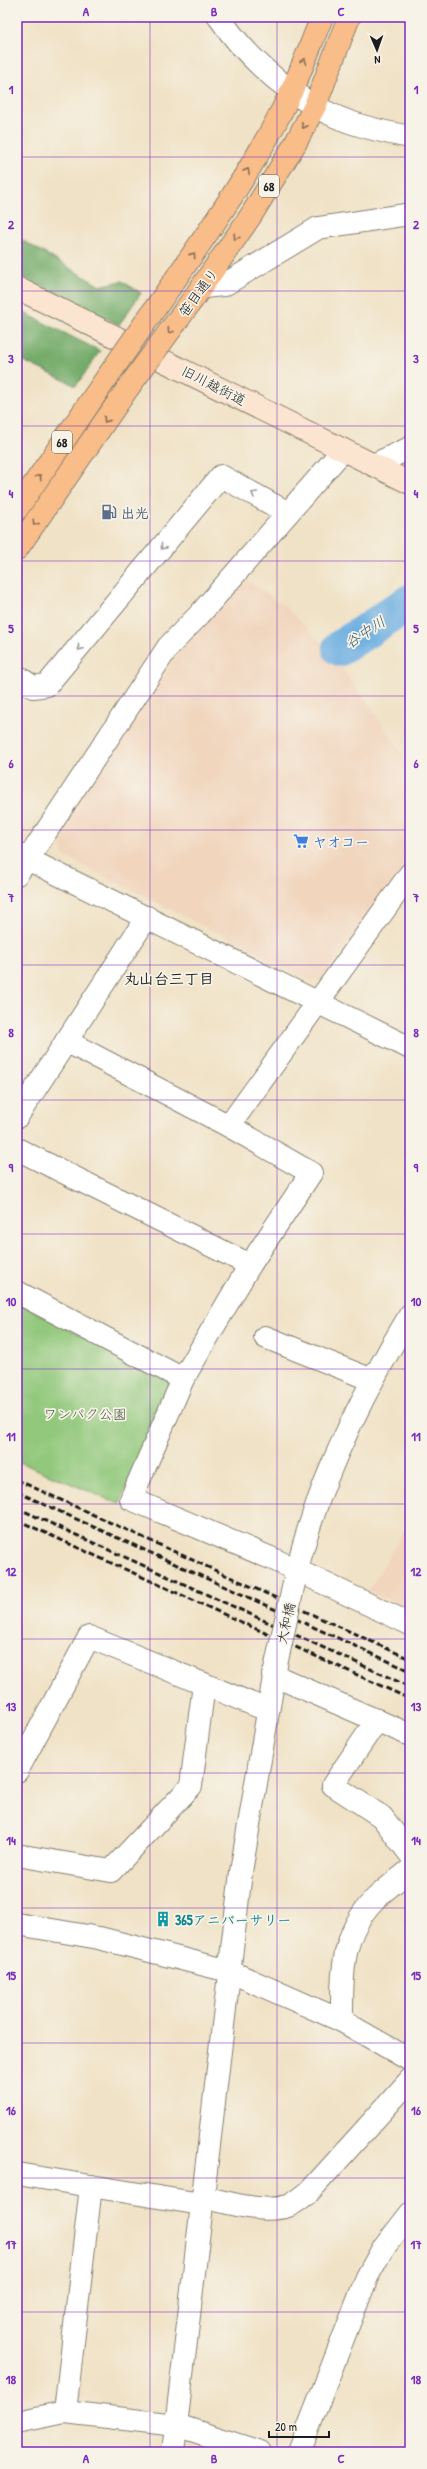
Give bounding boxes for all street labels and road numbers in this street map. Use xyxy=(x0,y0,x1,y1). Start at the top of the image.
road number: 68 xyxy=(259,175,279,197)
street label: 笹目通り xyxy=(174,264,222,320)
street label: 旧川越街道 xyxy=(179,361,249,409)
road number: 68 xyxy=(52,431,72,453)
street label: 大和橋 xyxy=(271,1600,299,1646)

